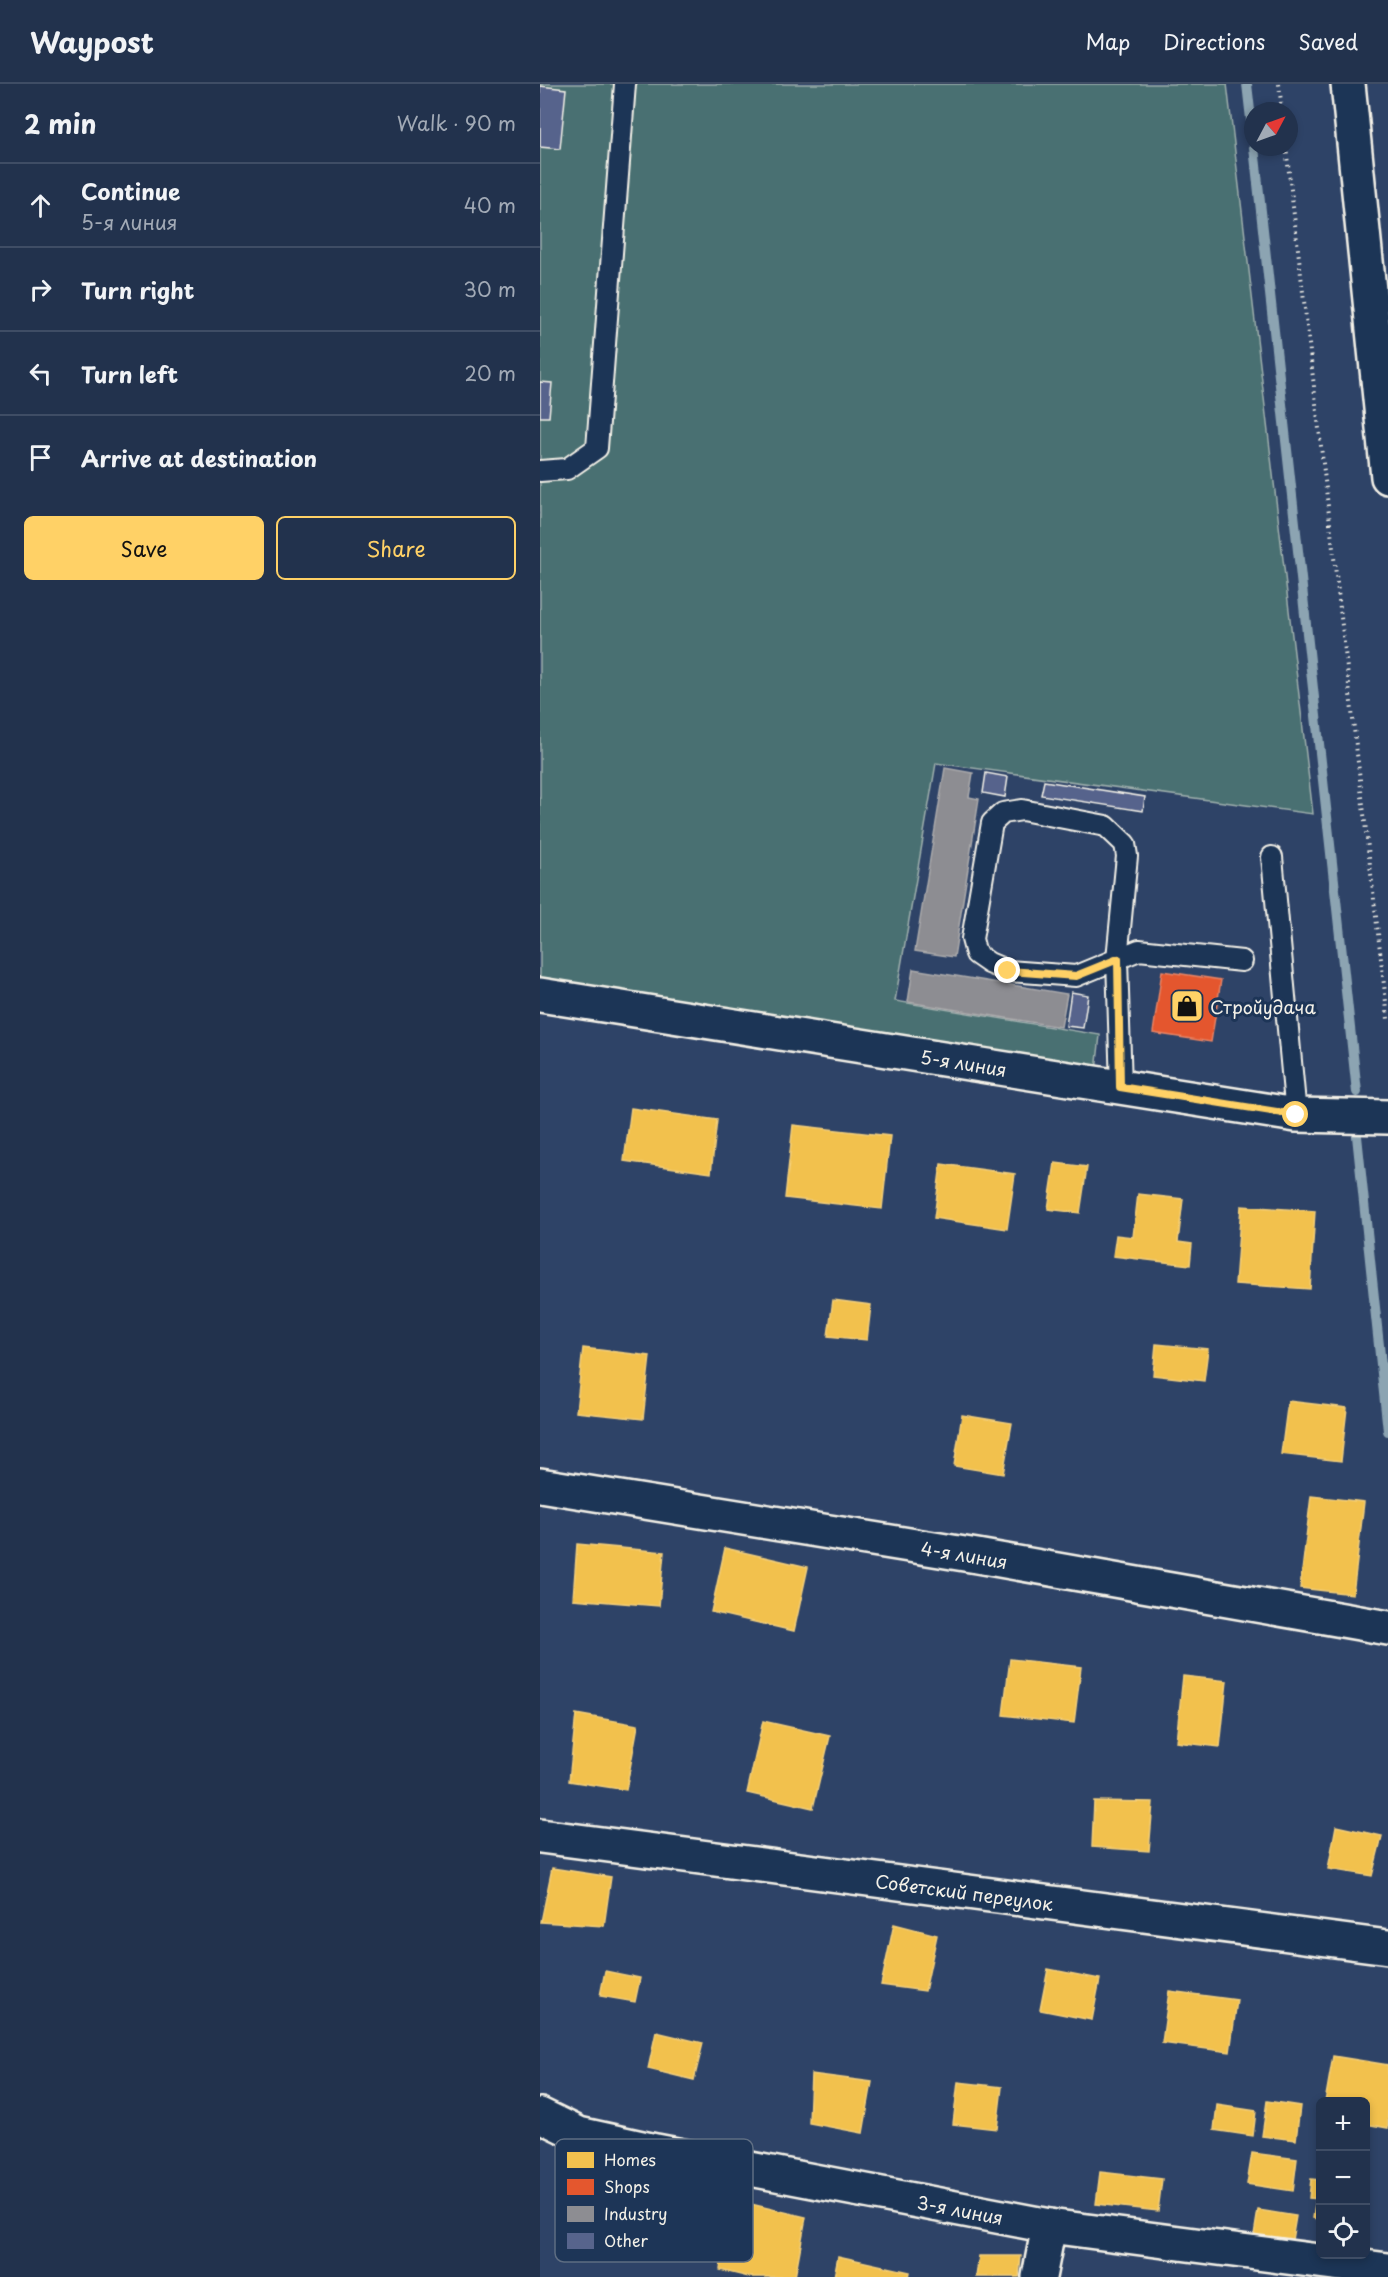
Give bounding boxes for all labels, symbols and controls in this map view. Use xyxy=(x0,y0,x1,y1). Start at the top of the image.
text: Waypost xyxy=(30,20,154,63)
text: Map xyxy=(1085,25,1130,57)
text: Directions xyxy=(1163,25,1265,57)
text: Saved xyxy=(1298,25,1358,57)
north arrow xyxy=(1244,102,1298,156)
text: 2 min xyxy=(24,104,97,143)
text: Walk · 90 m xyxy=(397,108,516,138)
text: Continue xyxy=(81,174,180,207)
icon: ahead xyxy=(24,189,57,222)
text: 40 m xyxy=(464,190,516,220)
text: 5-я линия xyxy=(81,207,178,237)
icon: right xyxy=(24,273,57,306)
text: Turn right xyxy=(81,273,194,306)
text: 30 m xyxy=(463,274,516,304)
icon: left xyxy=(24,357,57,390)
text: Turn left xyxy=(81,357,178,390)
text: 20 m xyxy=(464,358,516,388)
icon: arrive xyxy=(24,441,57,474)
text: Arrive at destination xyxy=(81,441,317,474)
button: Save xyxy=(24,516,264,580)
button: Share xyxy=(276,516,516,580)
route end xyxy=(994,957,1020,983)
shop icon: Стройудача xyxy=(1169,988,1205,1024)
place label: Стройудача xyxy=(1210,993,1317,1020)
street label: 5-я линия xyxy=(919,1042,1009,1082)
route start xyxy=(1282,1101,1308,1127)
street label: 4-я линия xyxy=(919,1534,1010,1575)
street label: Советский переулок xyxy=(874,1867,1055,1917)
map controls xyxy=(1316,2097,1370,2259)
button: + xyxy=(1316,2097,1370,2151)
legend xyxy=(555,2139,753,2262)
text: Homes xyxy=(604,2147,656,2171)
button: − xyxy=(1316,2151,1370,2205)
text: Shops xyxy=(604,2174,650,2198)
street label: 3-я линия xyxy=(915,2188,1006,2231)
text: Industry xyxy=(604,2201,667,2225)
button: locate xyxy=(1316,2205,1370,2259)
text: Other xyxy=(604,2228,648,2252)

